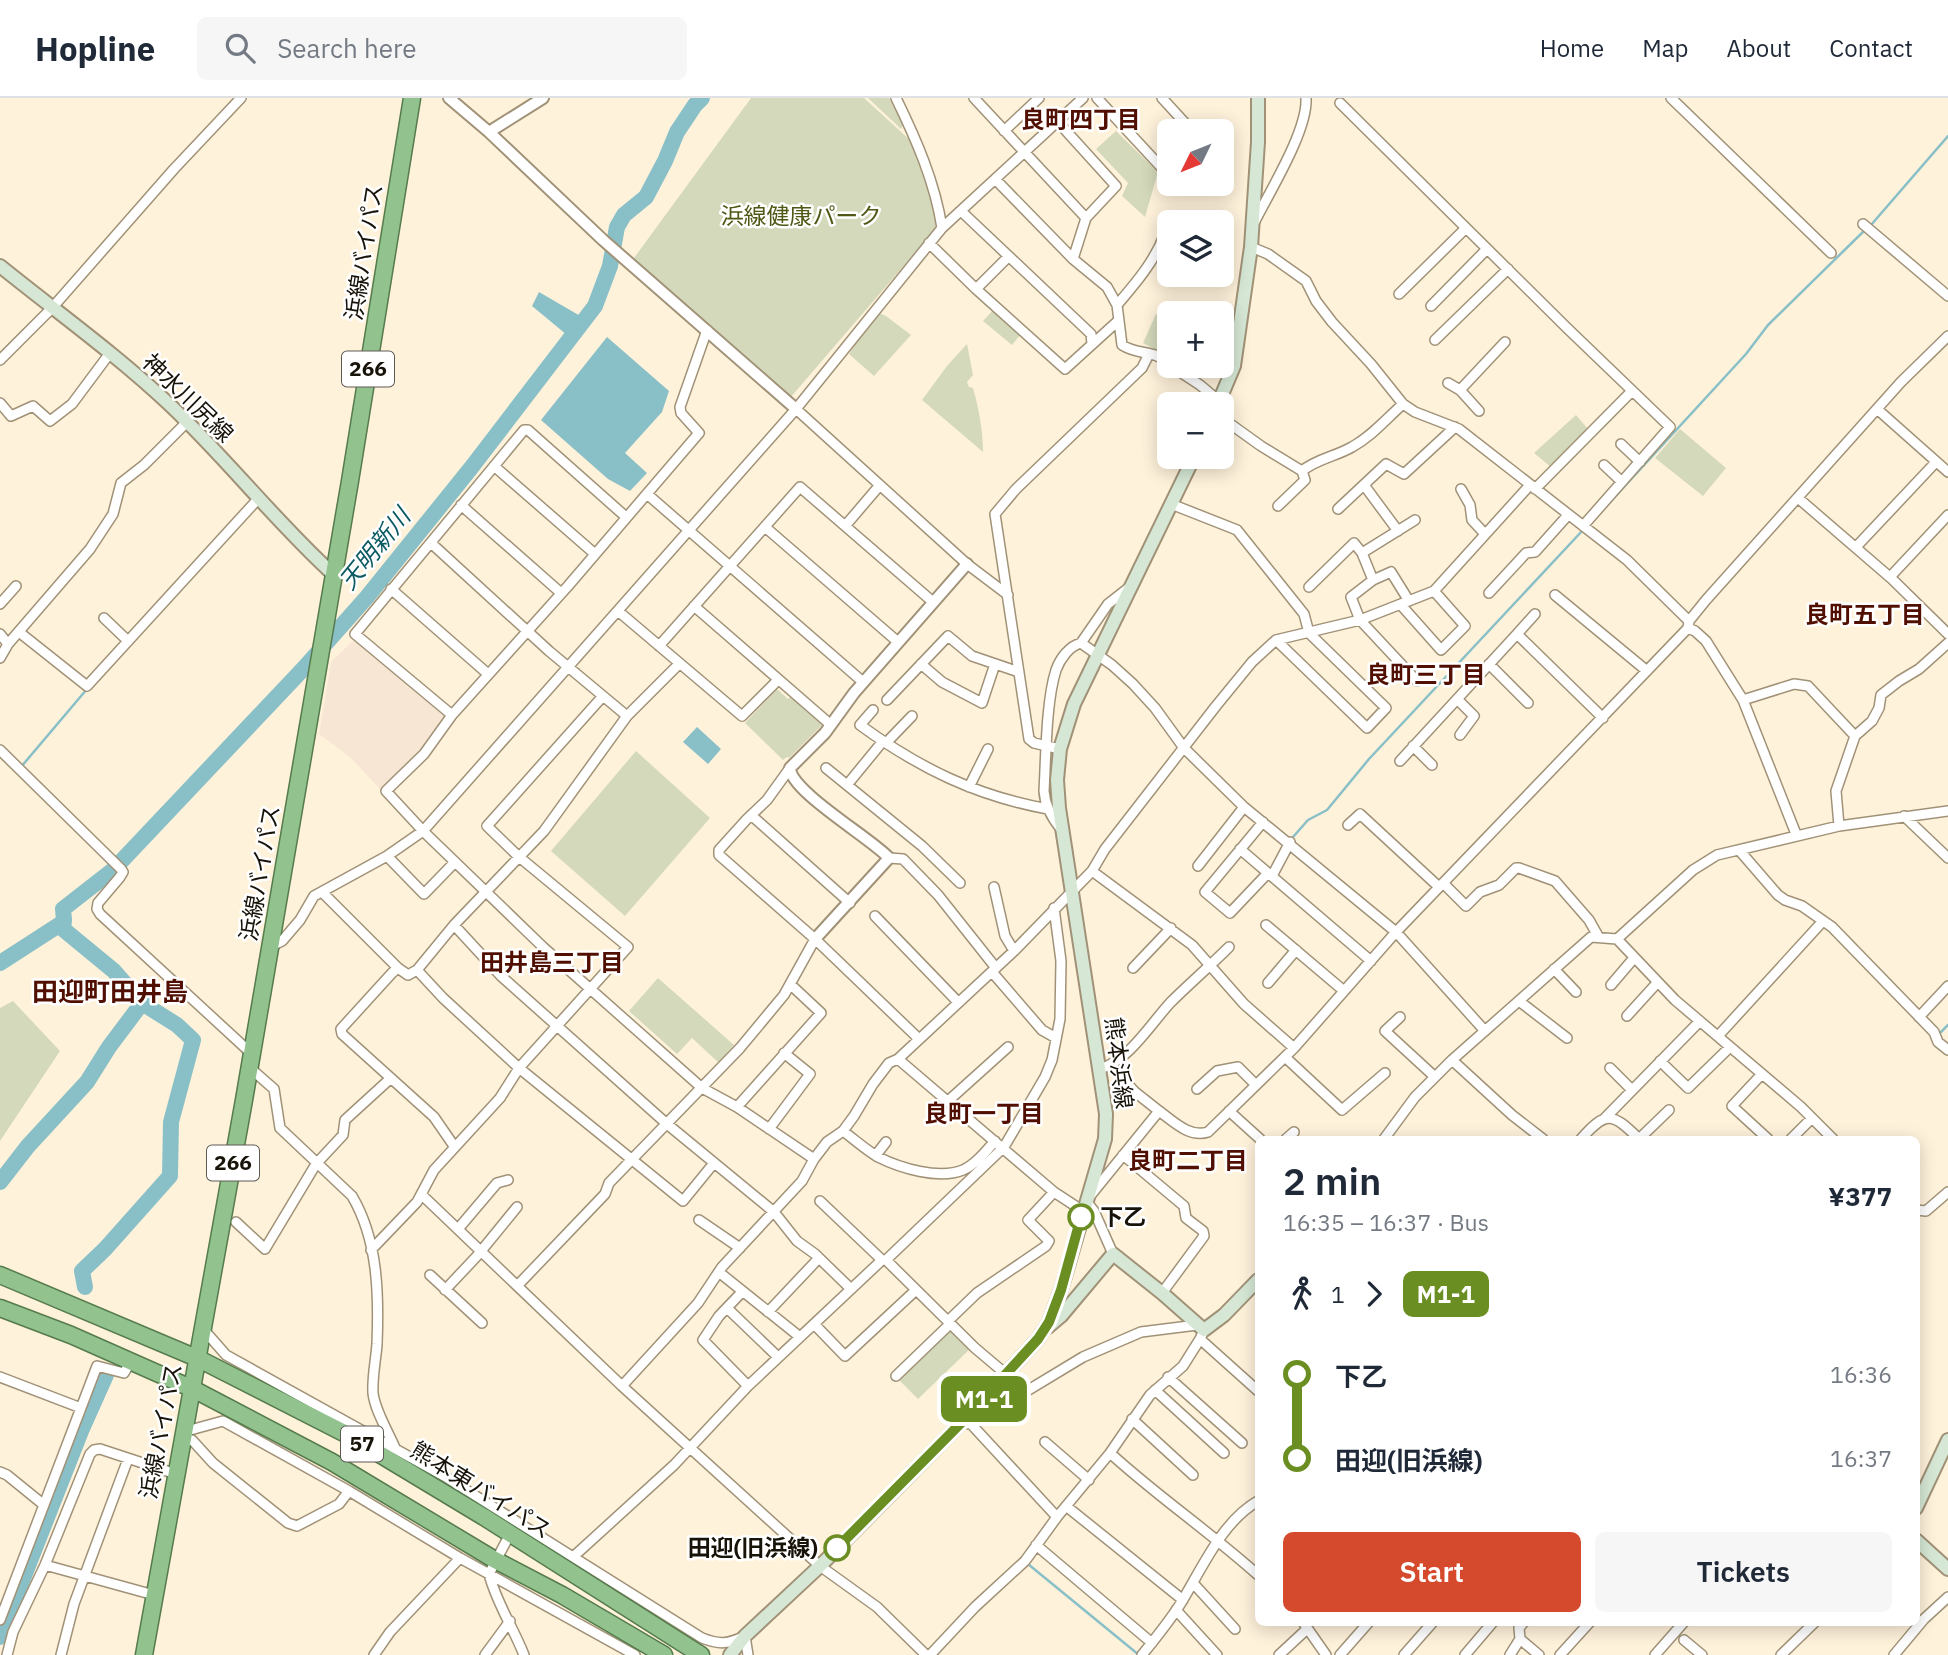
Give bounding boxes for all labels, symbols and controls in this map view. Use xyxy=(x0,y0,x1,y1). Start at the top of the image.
search box xyxy=(197,17,687,80)
text: Hopline xyxy=(35,27,155,70)
icon: search xyxy=(221,29,259,67)
text: Search here xyxy=(277,31,417,65)
text: Home xyxy=(1540,32,1604,64)
text: Map xyxy=(1642,32,1688,64)
text: About xyxy=(1726,32,1791,64)
text: Contact xyxy=(1829,32,1913,64)
district label: 良町四丁目 xyxy=(1021,103,1141,135)
north arrow xyxy=(1157,119,1234,196)
map controls xyxy=(1157,119,1234,469)
street label: 浜線バイパス xyxy=(337,182,389,322)
park label: 浜線健康パーク xyxy=(721,200,882,230)
button: layers xyxy=(1157,210,1234,287)
button: + xyxy=(1157,301,1234,378)
street label: 神水川尻線 xyxy=(137,347,240,448)
road number: 266 xyxy=(342,352,394,386)
button: − xyxy=(1157,392,1234,469)
water label: 天明新川 xyxy=(332,499,419,596)
district label: 良町五丁目 xyxy=(1805,598,1925,630)
district label: 良町三丁目 xyxy=(1366,658,1486,690)
street label: 浜線バイパス xyxy=(232,802,286,943)
district label: 田井島三丁目 xyxy=(480,946,624,978)
district label: 田迎町田井島 xyxy=(32,974,188,1008)
street label: 熊本浜線 xyxy=(1099,1015,1140,1110)
district label: 良町一丁目 xyxy=(924,1097,1044,1129)
district label: 良町二丁目 xyxy=(1128,1144,1248,1176)
road number: 266 xyxy=(207,1146,259,1180)
text: 2 min xyxy=(1283,1156,1381,1205)
text: ¥377 xyxy=(1828,1179,1892,1213)
place label: 下乙 xyxy=(1100,1201,1146,1231)
marker: 下乙 xyxy=(1068,1204,1094,1230)
text: 16:35 – 16:37 · Bus xyxy=(1283,1207,1489,1237)
icon: walk xyxy=(1283,1275,1321,1313)
icon: forward xyxy=(1355,1275,1393,1313)
text: M1-1 xyxy=(1417,1278,1475,1310)
text: 1 xyxy=(1331,1279,1345,1309)
text: 下乙 xyxy=(1335,1359,1387,1393)
text: 16:36 xyxy=(1830,1359,1892,1389)
street label: 浜線バイパス xyxy=(132,1360,188,1501)
line badge: M1-1 xyxy=(935,1376,1033,1422)
text: M1-1 xyxy=(955,1383,1013,1415)
road number: 57 xyxy=(341,1426,383,1462)
street label: 熊本東バイパス xyxy=(406,1434,558,1544)
text: 田迎(旧浜線) xyxy=(1335,1443,1483,1477)
text: 16:37 xyxy=(1830,1443,1892,1473)
place label: 田迎(旧浜線) xyxy=(687,1532,818,1562)
button: Start xyxy=(1283,1532,1581,1612)
button: Tickets xyxy=(1595,1532,1892,1612)
marker: 田迎(旧浜線) xyxy=(824,1535,850,1561)

